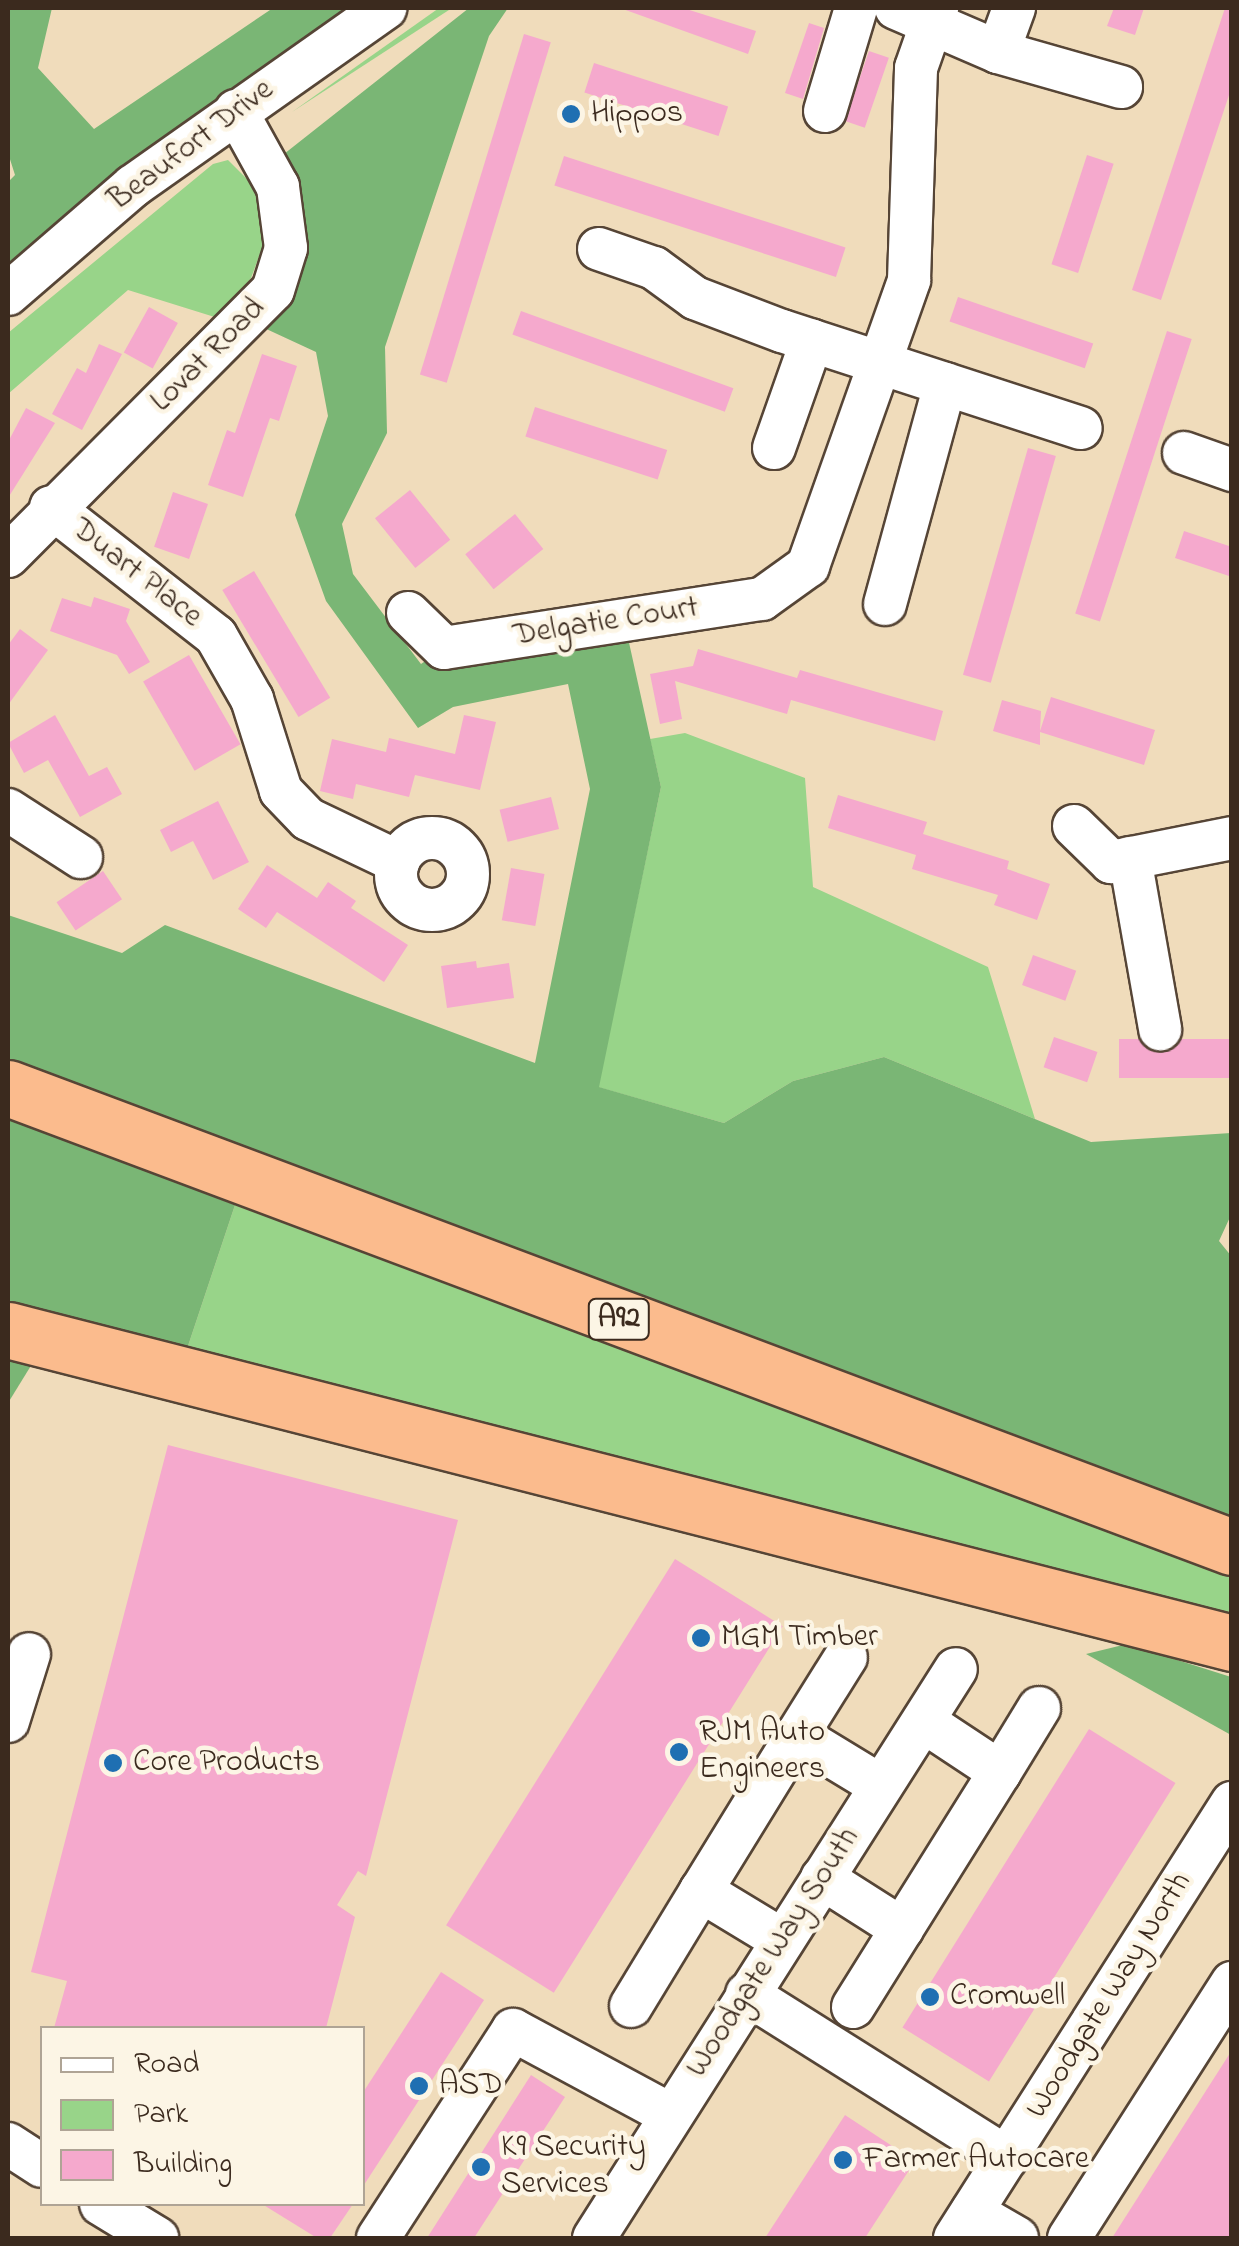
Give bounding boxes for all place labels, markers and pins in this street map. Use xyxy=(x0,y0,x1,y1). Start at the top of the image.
place label: Hippos xyxy=(591,95,683,133)
marker: Hippos xyxy=(560,103,582,125)
place label: MGM Timber xyxy=(721,1619,878,1657)
marker: MGM Timber xyxy=(690,1627,712,1649)
place label: RJM Auto Engineers xyxy=(699,1715,825,1790)
marker: RJM Auto Engineers xyxy=(668,1741,690,1763)
place label: Core Products xyxy=(133,1744,320,1782)
marker: Core Products xyxy=(102,1752,124,1774)
place label: Cromwell xyxy=(950,1978,1065,2016)
marker: Cromwell xyxy=(919,1986,941,2008)
place label: ASD xyxy=(439,2067,503,2105)
marker: ASD xyxy=(408,2075,430,2097)
place label: K9 Security Services xyxy=(501,2130,646,2205)
place label: Farmer Autocare xyxy=(863,2141,1089,2179)
marker: Farmer Autocare xyxy=(832,2149,854,2171)
marker: K9 Security Services xyxy=(470,2156,492,2178)

